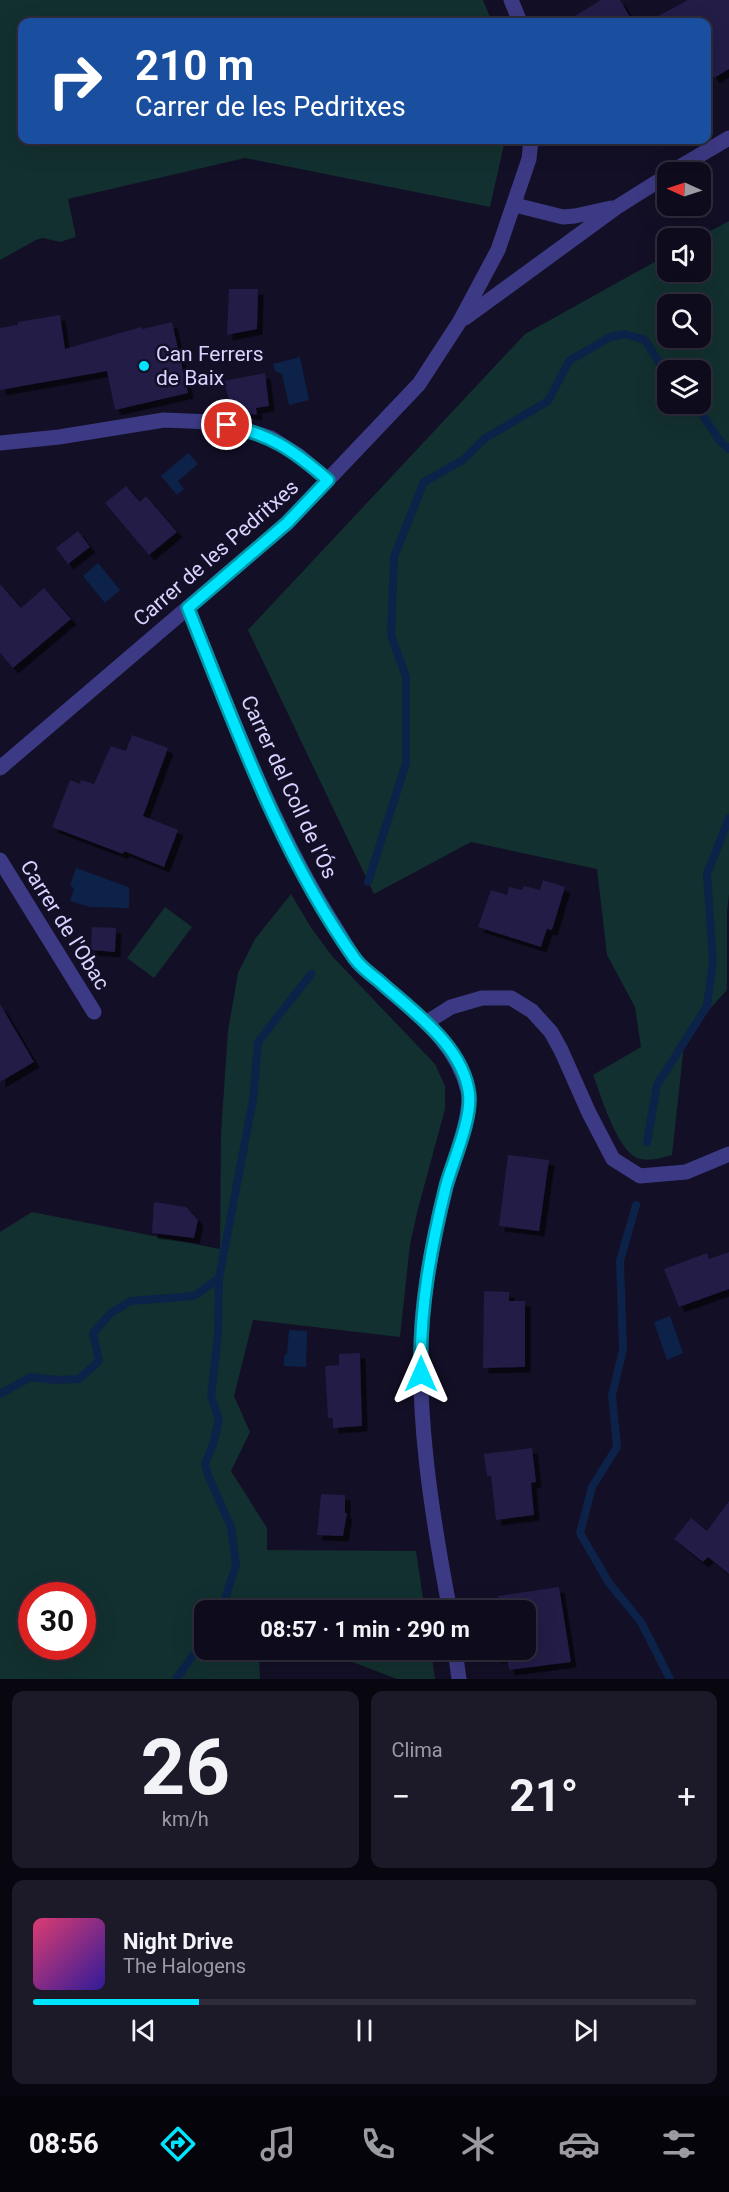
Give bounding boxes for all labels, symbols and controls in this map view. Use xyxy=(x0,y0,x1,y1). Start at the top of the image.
text: 210 m xyxy=(135,41,254,90)
icon: right xyxy=(36,42,114,120)
text: Carrer de les Pedritxes xyxy=(135,91,406,123)
north arrow xyxy=(657,162,711,216)
map controls xyxy=(657,162,711,414)
button: sound xyxy=(657,228,711,282)
button: search xyxy=(657,294,711,348)
place label: Can Ferrers de Baix xyxy=(156,342,264,390)
marker: Can Ferrers de Baix xyxy=(137,359,151,373)
button: layers xyxy=(657,360,711,414)
pin xyxy=(201,399,252,450)
icon: arrive xyxy=(210,408,243,441)
street label: Carrer de les Pedritxes xyxy=(129,475,303,631)
street label: Carrer del Coll de l'Ós xyxy=(236,692,342,882)
street label: Carrer de l'Obac xyxy=(16,856,114,994)
position arrow xyxy=(389,1342,453,1406)
speed limit sign: 30 xyxy=(18,1582,96,1660)
text: 08:57 · 1 min · 290 m xyxy=(260,1617,470,1642)
text: 26 xyxy=(140,1722,230,1813)
text: Clima xyxy=(392,1738,443,1762)
text: 21° xyxy=(509,1769,578,1822)
text: − xyxy=(392,1777,410,1816)
text: + xyxy=(677,1777,696,1816)
text: km/h xyxy=(162,1807,209,1831)
text: Night Drive xyxy=(123,1929,233,1954)
text: The Halogens xyxy=(123,1954,246,1978)
icon: previous xyxy=(127,2014,160,2047)
icon: pause xyxy=(348,2014,381,2047)
icon: next xyxy=(569,2014,602,2047)
icon: directions xyxy=(157,2123,199,2165)
icon: music xyxy=(257,2123,299,2165)
icon: phone xyxy=(357,2123,399,2165)
icon: climate xyxy=(457,2123,499,2165)
icon: car xyxy=(558,2123,600,2165)
icon: filters xyxy=(658,2123,700,2165)
text: 08:56 xyxy=(29,2128,99,2160)

